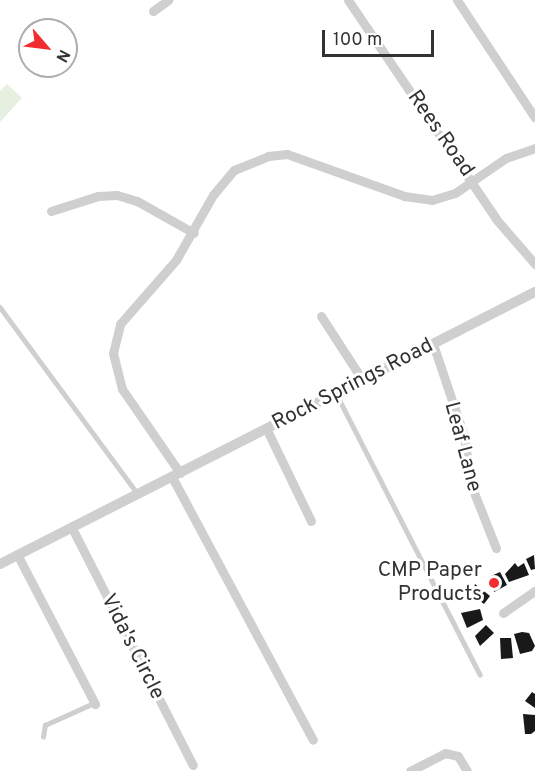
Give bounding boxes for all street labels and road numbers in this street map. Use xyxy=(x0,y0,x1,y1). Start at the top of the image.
street label: Rees Road xyxy=(401,86,479,182)
street label: Rock Springs Road xyxy=(268,334,438,436)
street label: Leaf Lane xyxy=(438,399,486,495)
street label: Vida's Circle xyxy=(95,590,169,704)

